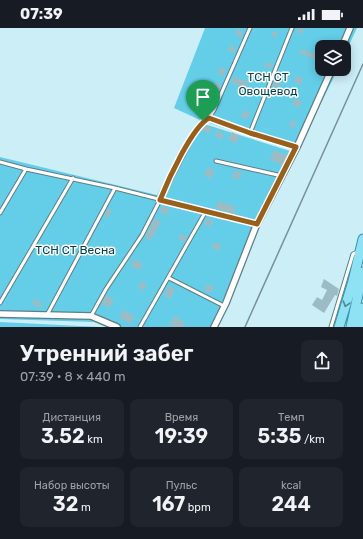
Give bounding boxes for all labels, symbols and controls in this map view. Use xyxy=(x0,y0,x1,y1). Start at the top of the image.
text: 07:39 xyxy=(20,5,63,23)
map controls xyxy=(315,40,351,76)
button: layers xyxy=(315,40,351,76)
park label: ТСН СТ Овощевод xyxy=(238,70,298,98)
pin xyxy=(186,80,220,121)
icon: arrive xyxy=(192,86,214,108)
park label: ТСН СТ Весна xyxy=(35,243,115,257)
one-way arrow xyxy=(342,300,351,307)
text: Утренний забег xyxy=(20,340,194,367)
button: share xyxy=(301,340,343,382)
text: 07:39 · 8 × 440 m xyxy=(20,369,125,384)
text: Дистанция xyxy=(43,411,101,424)
text: Время xyxy=(165,411,198,424)
text: Темп xyxy=(278,411,304,424)
text: 3.52 xyxy=(41,424,85,448)
text: 19:39 xyxy=(155,424,208,448)
text: 5:35 xyxy=(258,424,301,448)
text: km xyxy=(85,433,103,446)
text: /km xyxy=(301,433,325,446)
text: Набор высоты xyxy=(34,479,110,492)
text: Пульс xyxy=(166,479,197,492)
text: kcal xyxy=(281,479,301,492)
text: 32 xyxy=(53,492,78,516)
text: 167 xyxy=(152,492,185,516)
text: 244 xyxy=(272,492,311,516)
text: m xyxy=(78,501,91,514)
text: bpm xyxy=(185,501,211,514)

